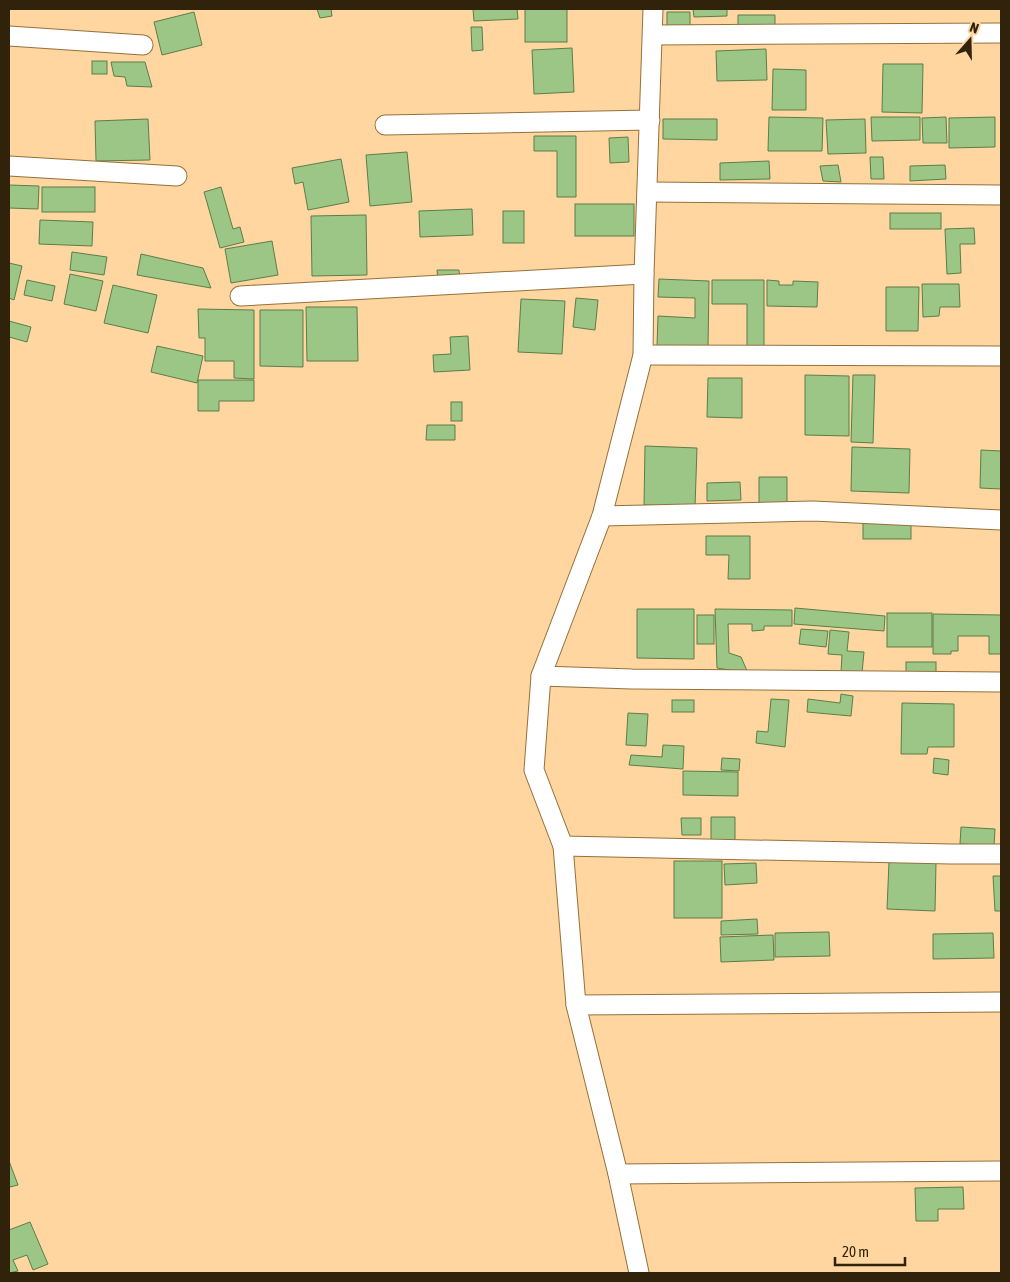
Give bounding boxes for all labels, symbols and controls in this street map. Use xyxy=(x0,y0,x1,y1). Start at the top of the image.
north arrow xyxy=(945,15,995,65)
text: N xyxy=(968,19,981,37)
scale bar xyxy=(835,1234,905,1266)
text: 20 m xyxy=(842,1243,869,1260)

